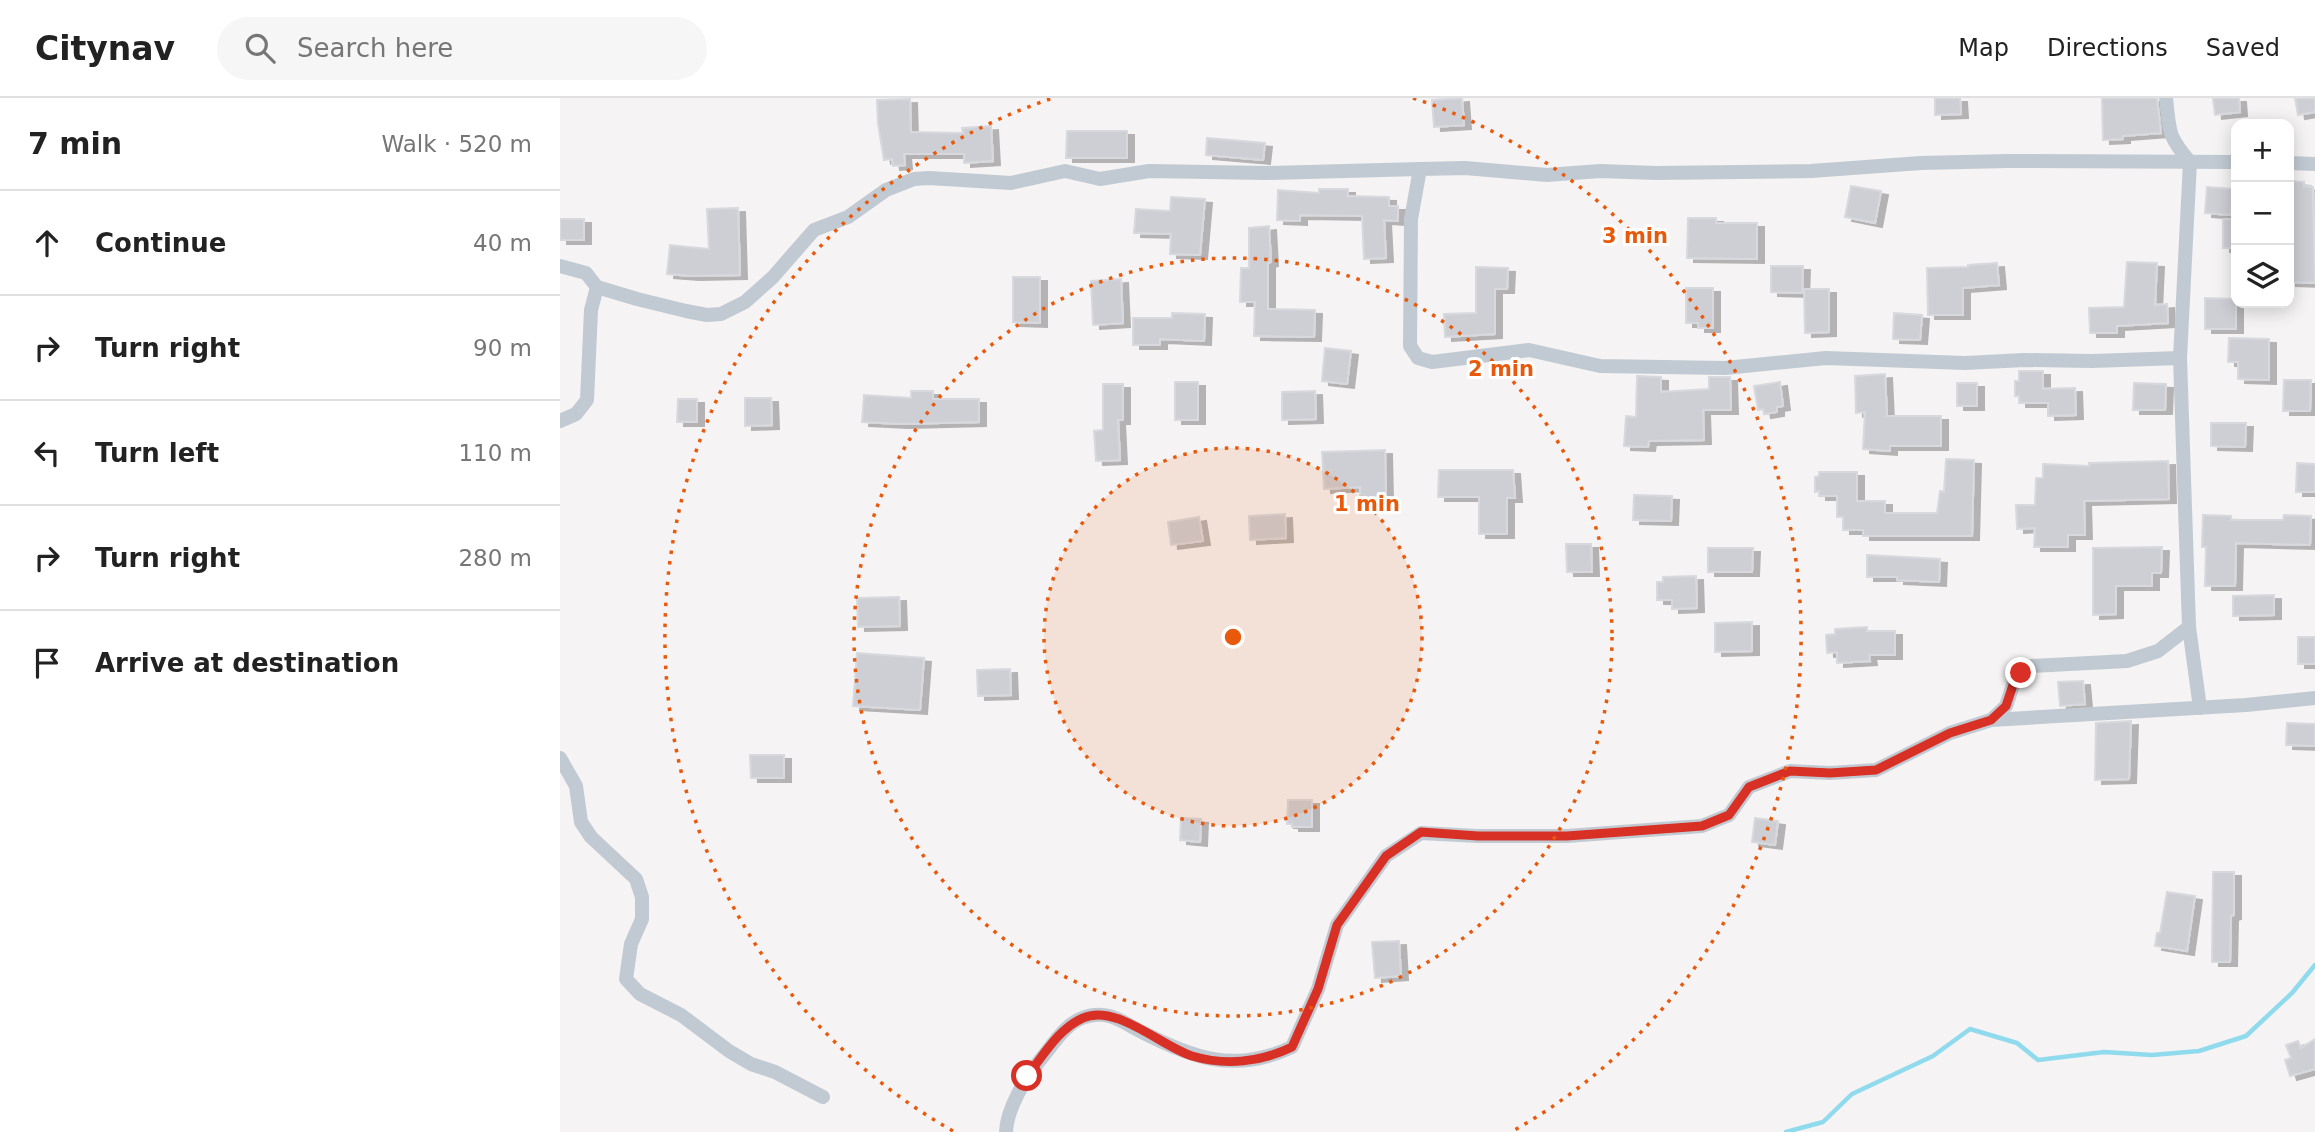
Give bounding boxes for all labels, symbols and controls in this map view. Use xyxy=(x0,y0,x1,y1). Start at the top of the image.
search box xyxy=(217,17,707,80)
text: Citynav xyxy=(35,29,175,68)
icon: search xyxy=(241,29,279,67)
text: Search here xyxy=(297,33,453,63)
text: Map xyxy=(1958,34,2009,62)
text: Directions xyxy=(2047,34,2168,62)
text: Saved xyxy=(2206,34,2280,62)
map controls xyxy=(2231,119,2294,308)
button: + xyxy=(2231,119,2294,182)
text: 7 min xyxy=(28,126,122,161)
text: Walk · 520 m xyxy=(381,131,532,157)
button: − xyxy=(2231,182,2294,245)
icon: ahead xyxy=(28,224,66,262)
text: 3 min xyxy=(1602,224,1668,248)
text: Continue xyxy=(95,228,226,258)
text: 40 m xyxy=(473,230,532,256)
button: layers xyxy=(2231,245,2294,308)
icon: right xyxy=(28,329,66,367)
text: Turn right xyxy=(95,333,240,363)
text: 90 m xyxy=(473,335,532,361)
text: 2 min xyxy=(1468,357,1534,381)
icon: left xyxy=(28,434,66,472)
text: Turn left xyxy=(95,438,219,468)
text: 110 m xyxy=(458,440,532,466)
text: 1 min xyxy=(1334,492,1400,516)
icon: right xyxy=(28,539,66,577)
text: Turn right xyxy=(95,543,240,573)
text: 280 m xyxy=(458,545,532,571)
centre of rings xyxy=(1221,625,1245,649)
icon: arrive xyxy=(28,644,66,682)
text: Arrive at destination xyxy=(95,648,399,678)
route end xyxy=(2005,657,2036,688)
route start xyxy=(1011,1060,1042,1091)

